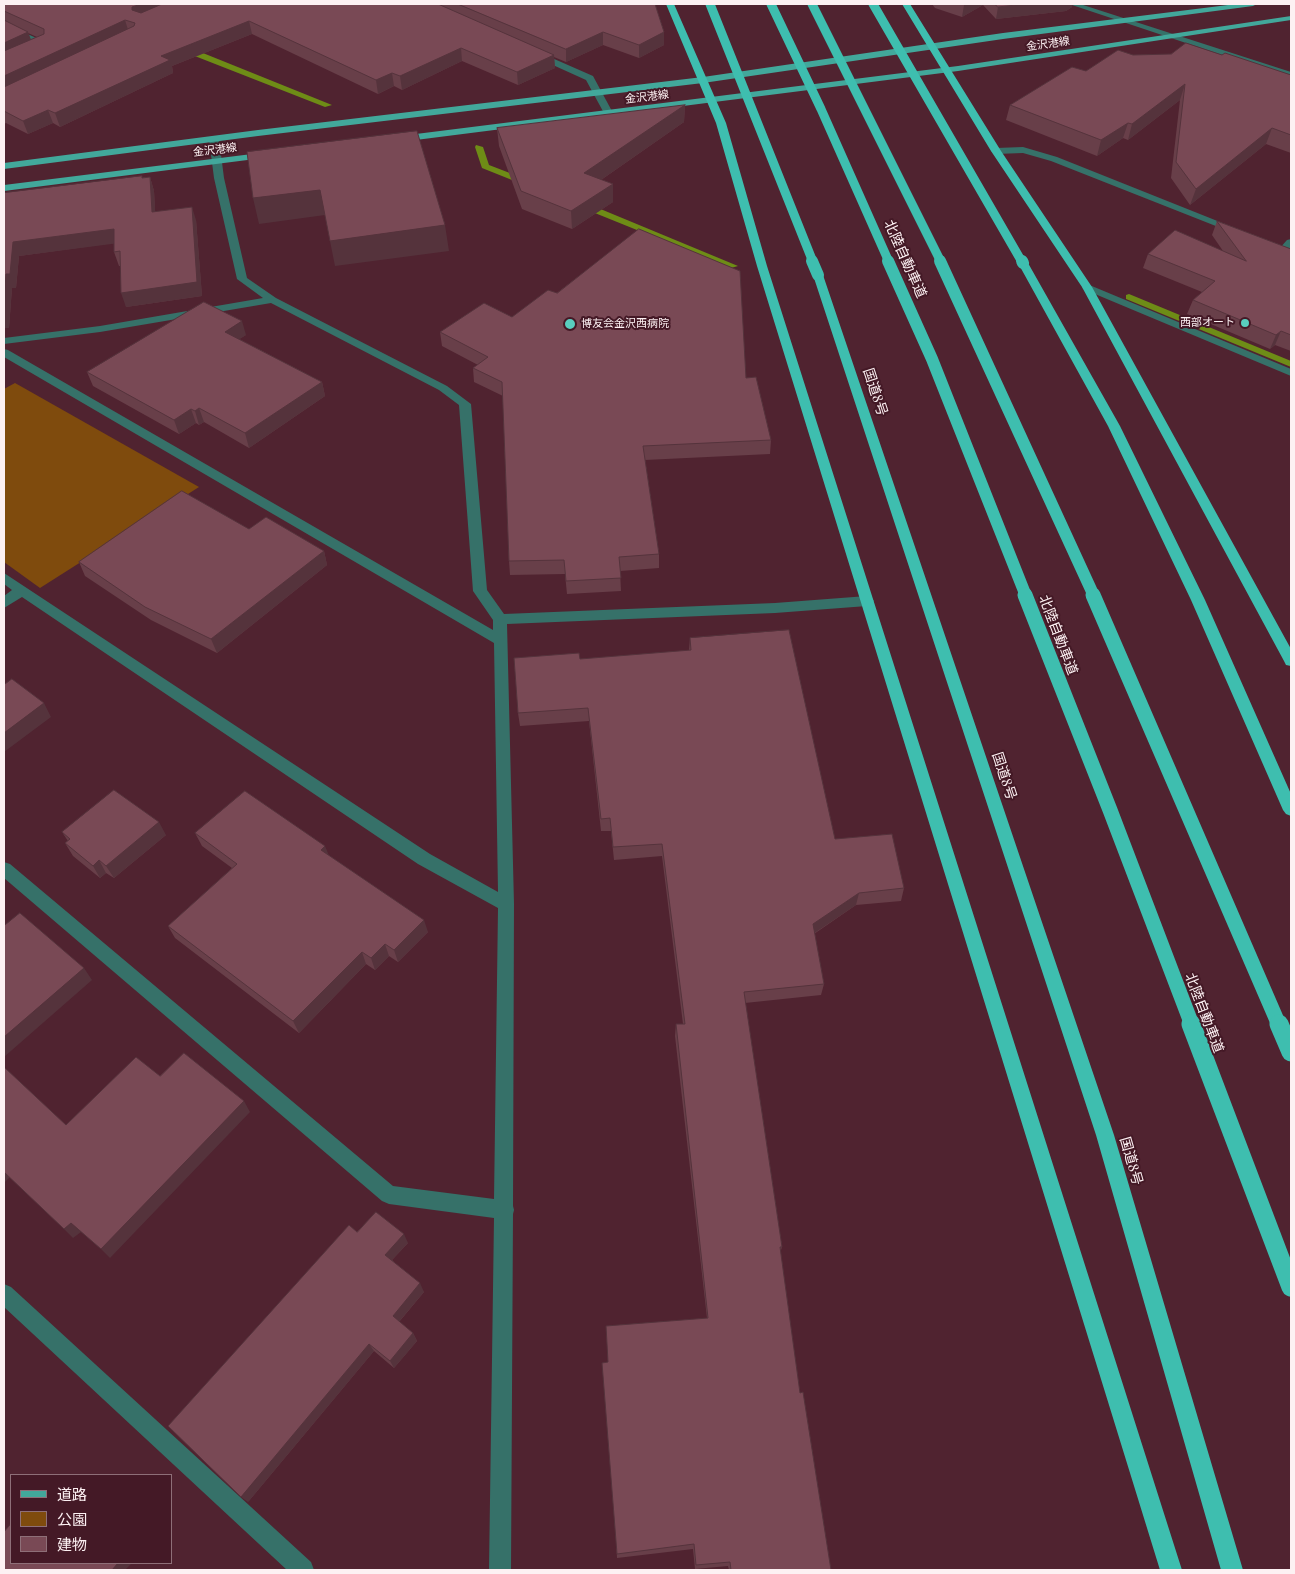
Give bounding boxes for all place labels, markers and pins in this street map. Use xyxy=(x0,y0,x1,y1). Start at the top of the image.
place label: 西部オート xyxy=(1180,316,1235,330)
marker: 博友会金沢西病院 xyxy=(563,317,577,331)
place label: 博友会金沢西病院 xyxy=(581,317,669,331)
marker: 西部オート xyxy=(1239,317,1251,329)

